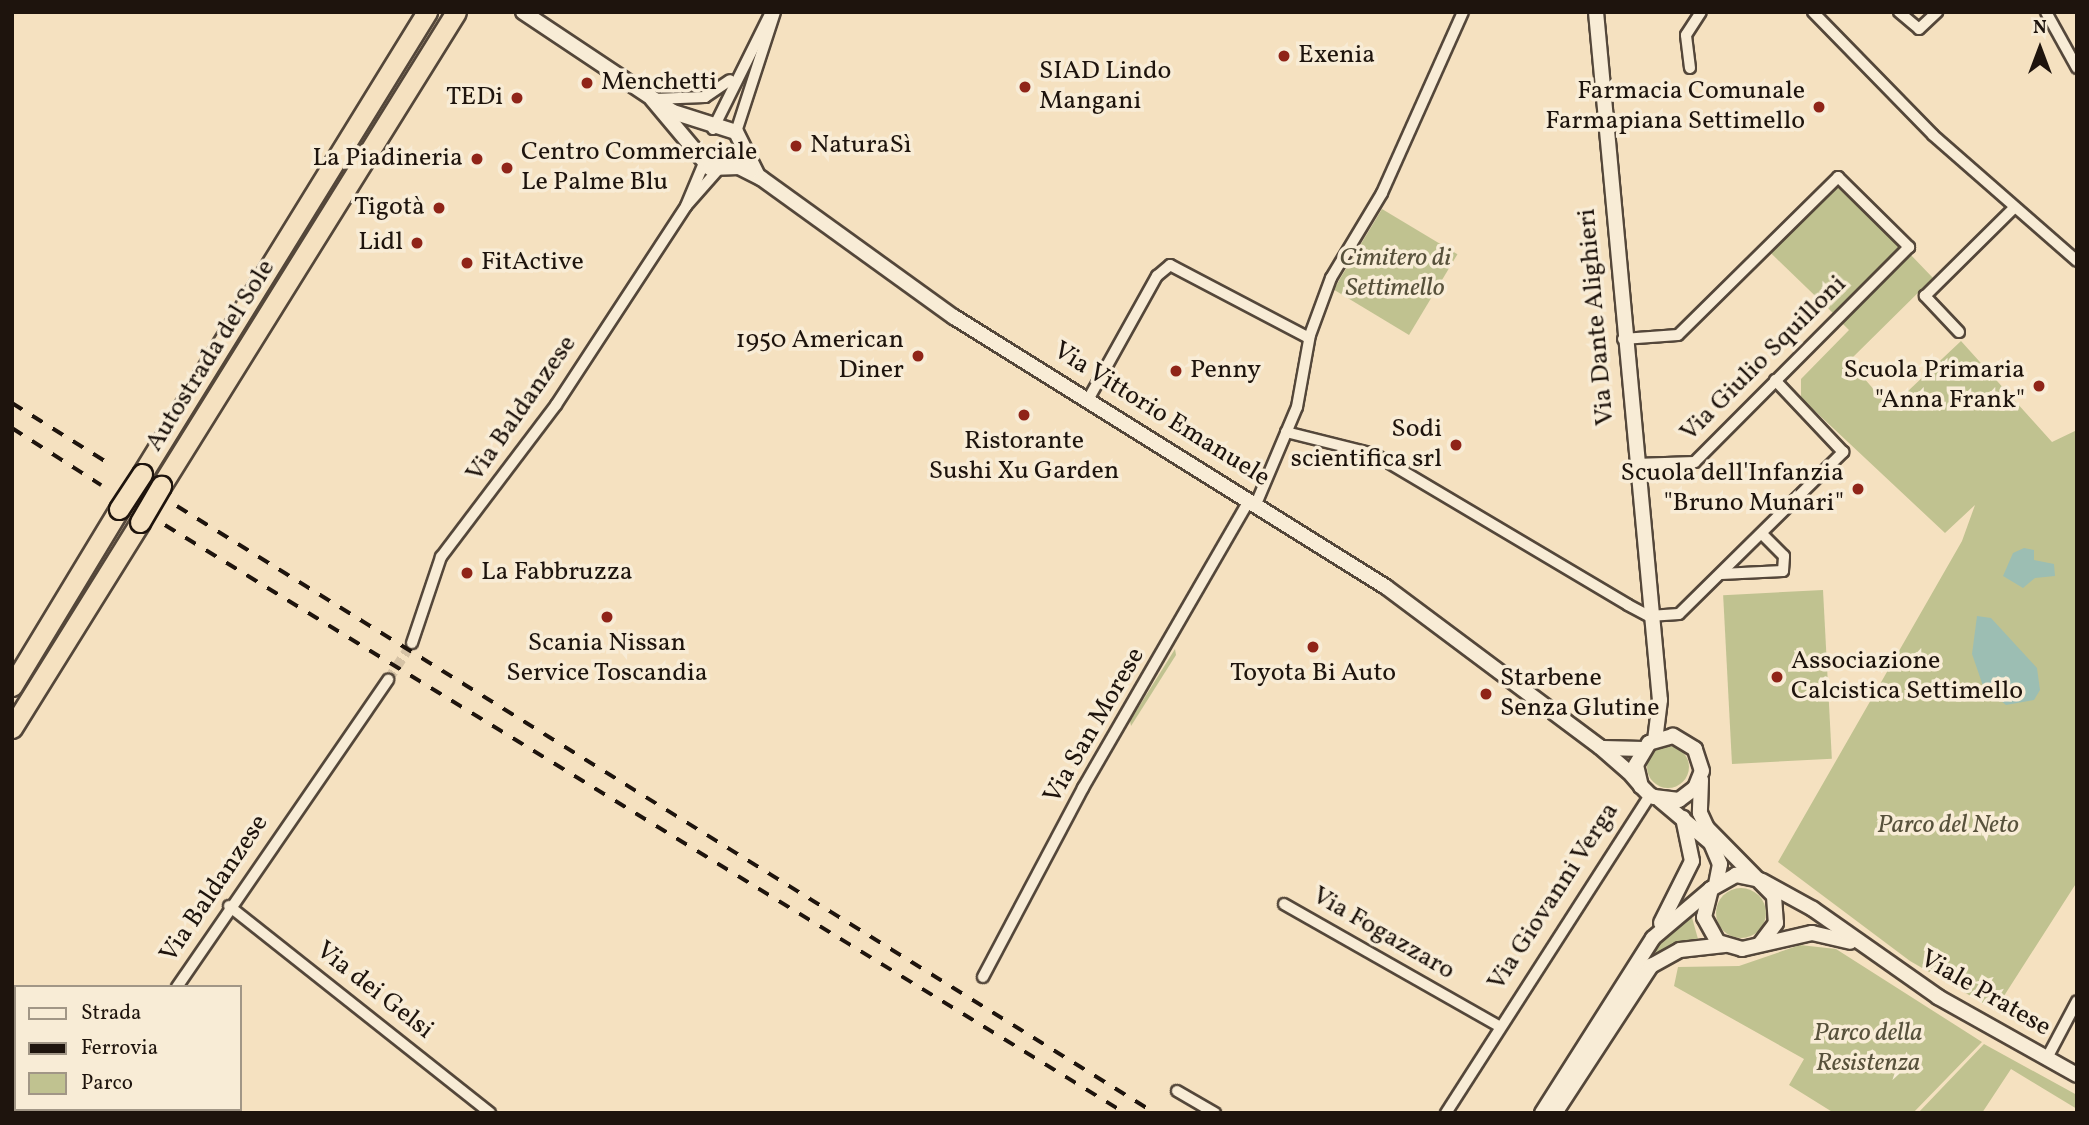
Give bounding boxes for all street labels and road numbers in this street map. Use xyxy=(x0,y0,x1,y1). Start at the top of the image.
street label: Via Dante Alighieri xyxy=(1572,207,1622,427)
street label: Autostrada del Sole xyxy=(139,254,283,458)
street label: Via Giulio Squilloni xyxy=(1674,269,1854,449)
street label: Via Baldanzese xyxy=(460,330,584,488)
street label: Via Vittorio Emanuele xyxy=(1047,335,1275,495)
street label: Via San Morese xyxy=(1038,643,1152,809)
street label: Via Giovanni Verga xyxy=(1481,797,1627,997)
street label: Via Baldanzese xyxy=(154,809,276,969)
street label: Via Fogazzaro xyxy=(1306,881,1460,987)
street label: Via dei Gelsi xyxy=(309,935,439,1047)
street label: Viale Pratese xyxy=(1914,944,2056,1044)

